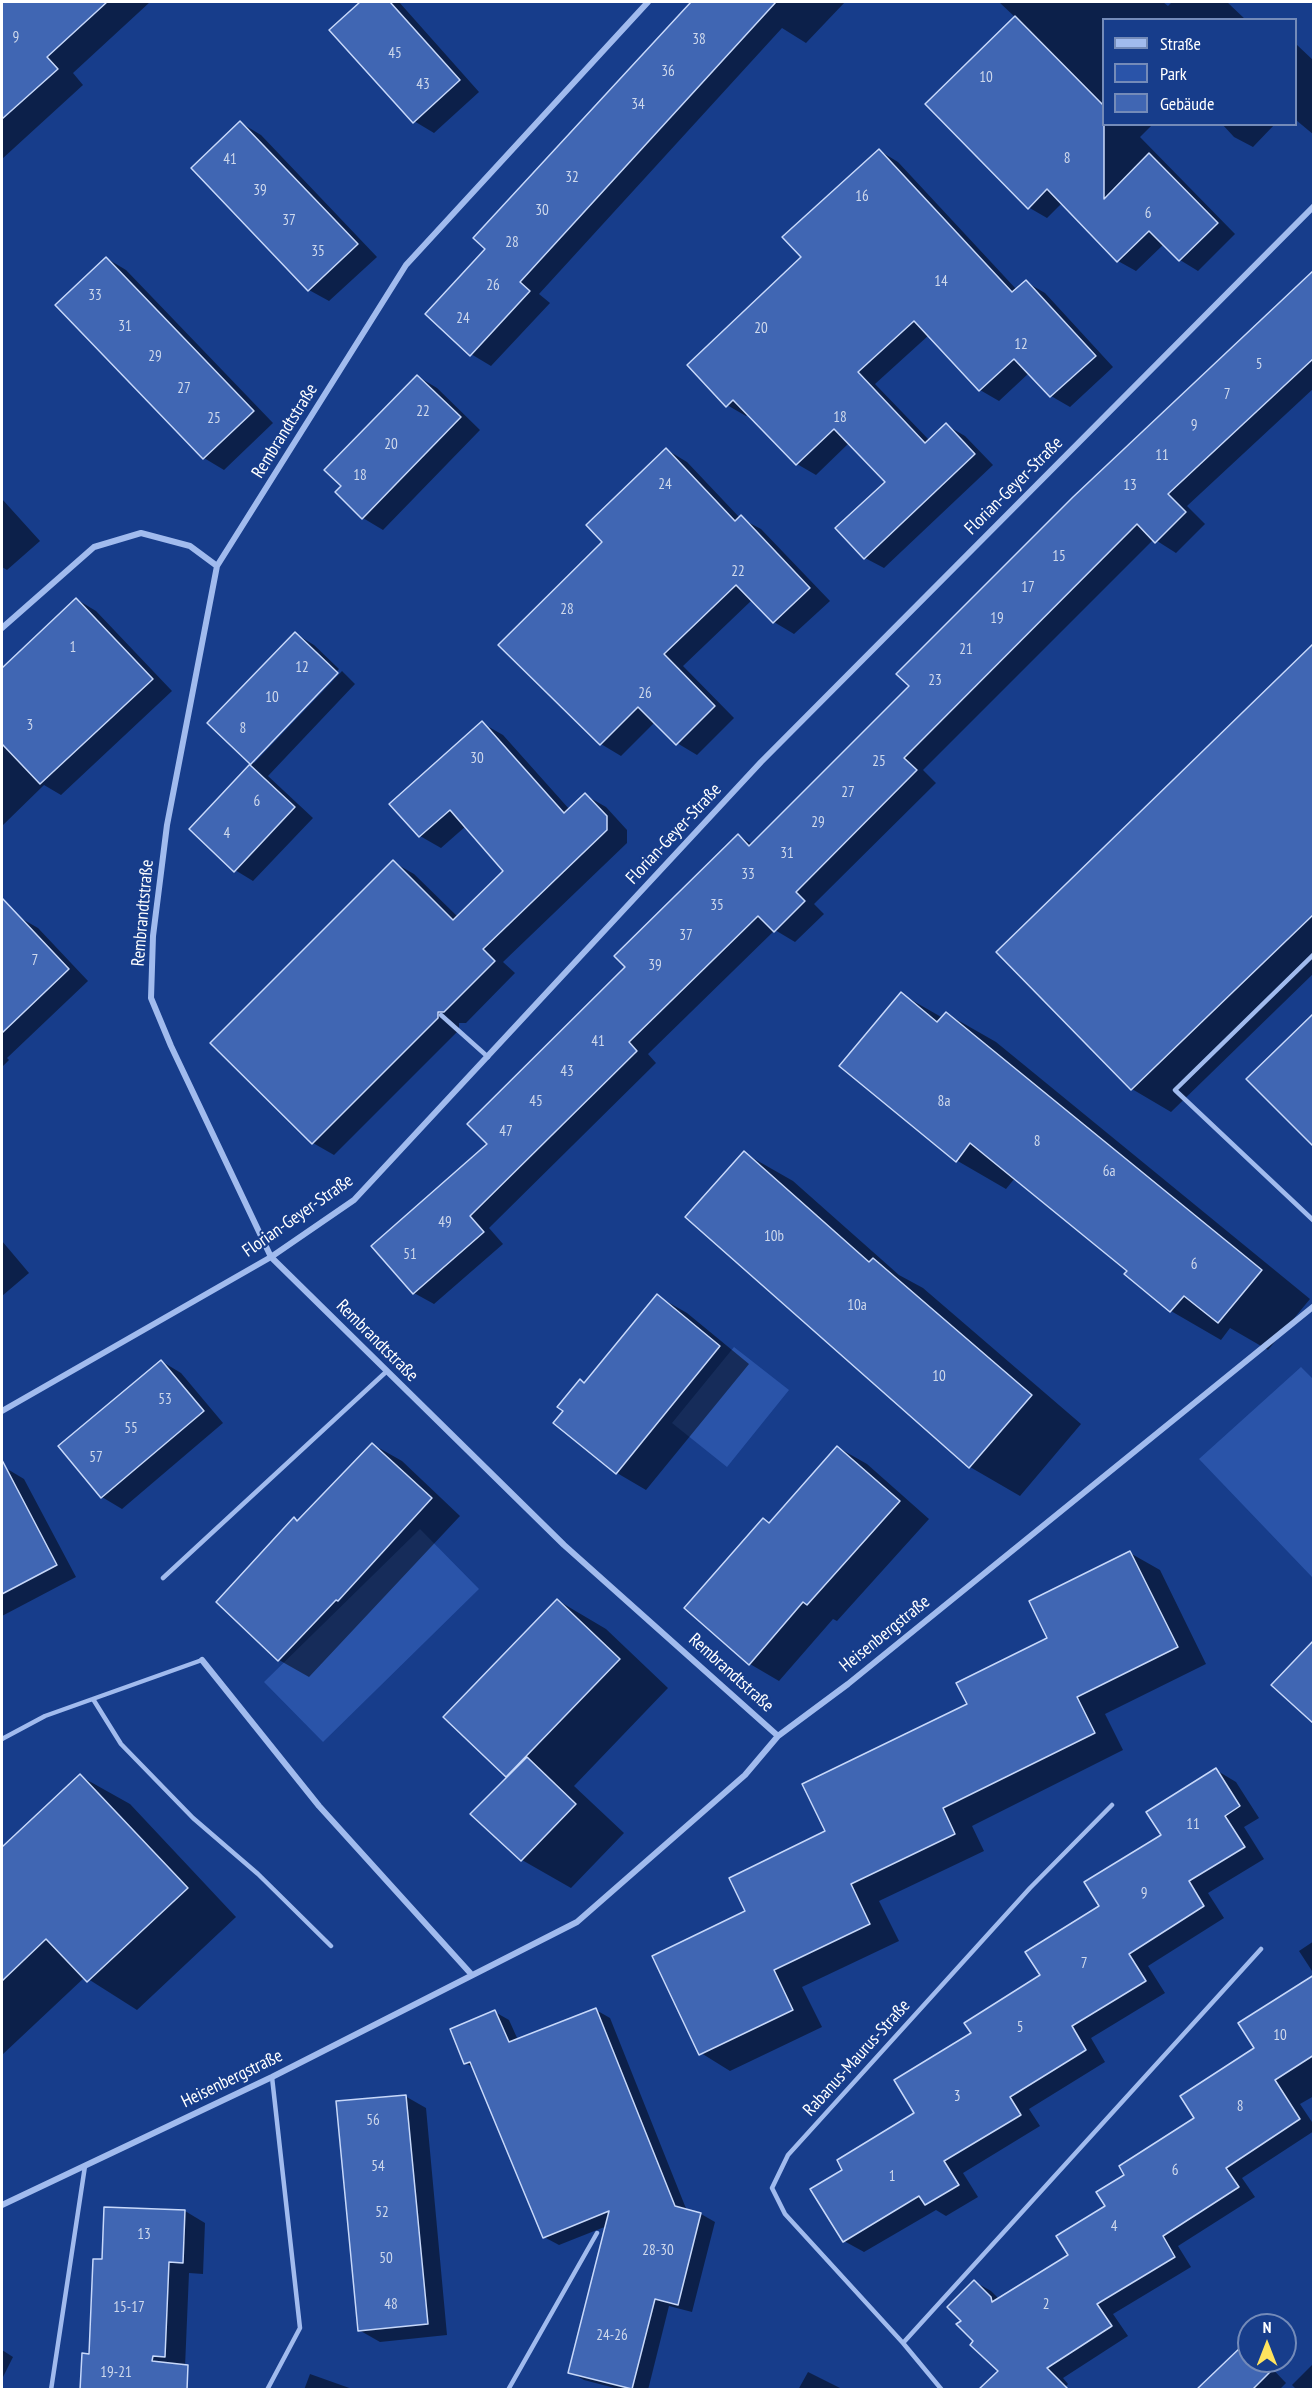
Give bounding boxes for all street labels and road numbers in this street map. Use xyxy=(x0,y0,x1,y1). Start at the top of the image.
street label: Rembrandtstraße xyxy=(247,380,323,482)
street label: Florian-Geyer-Straße xyxy=(960,432,1068,540)
street label: Florian-Geyer-Straße xyxy=(622,779,726,889)
street label: Rembrandtstraße xyxy=(128,859,158,967)
street label: Florian-Geyer-Straße xyxy=(239,1170,357,1262)
street label: Rembrandtstraße xyxy=(332,1296,422,1386)
street label: Heisenbergstraße xyxy=(836,1591,934,1677)
street label: Rembrandtstraße xyxy=(684,1629,778,1717)
street label: Rabanus-Maurus-Straße xyxy=(799,1995,915,2121)
street label: Heisenbergstraße xyxy=(178,2045,286,2113)

